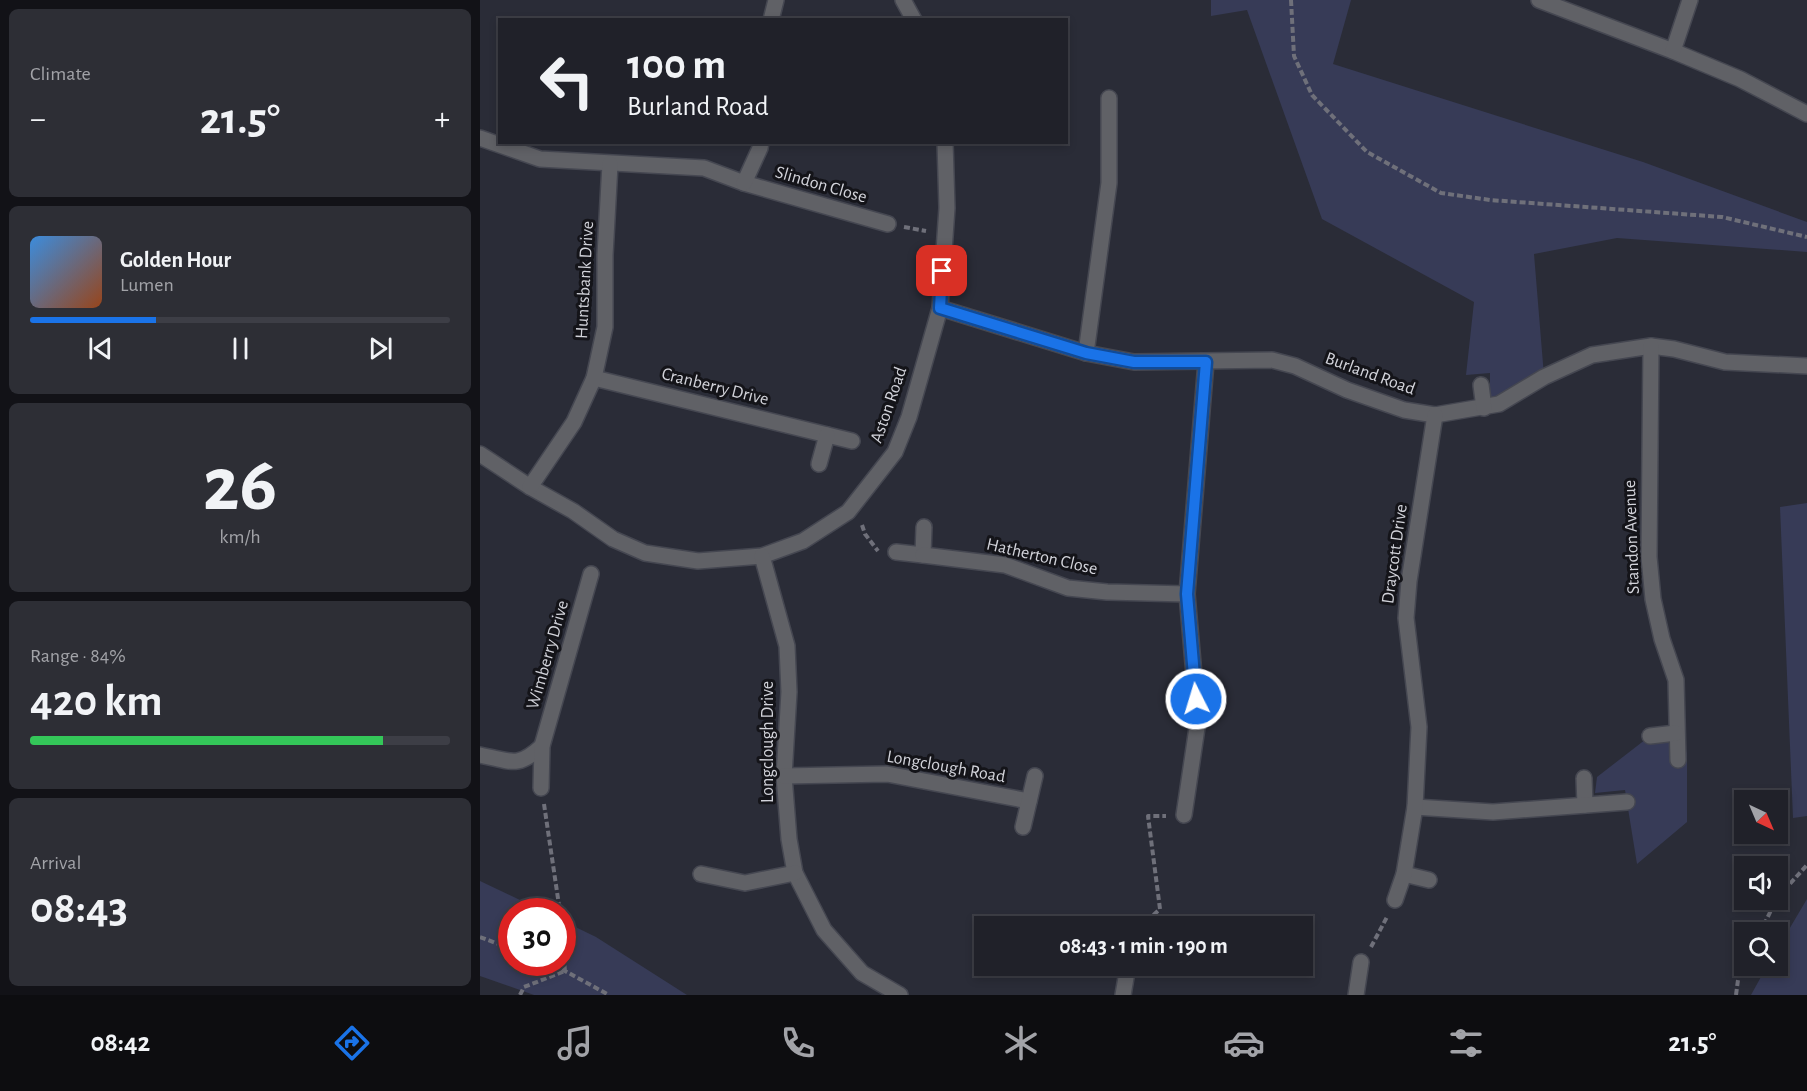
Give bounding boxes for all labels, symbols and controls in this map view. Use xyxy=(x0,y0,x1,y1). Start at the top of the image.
icon: left xyxy=(528,42,606,120)
text: 100 m xyxy=(627,44,726,86)
text: Climate xyxy=(30,64,91,84)
text: Burland Road xyxy=(627,93,769,120)
text: 21.5° xyxy=(200,97,280,142)
text: − xyxy=(30,103,46,136)
text: + xyxy=(434,103,450,136)
street label: Slindon Close xyxy=(773,163,869,207)
street label: Huntsbank Drive xyxy=(573,221,597,339)
pin xyxy=(916,245,967,296)
text: Golden Hour xyxy=(120,249,231,271)
icon: arrive xyxy=(925,254,958,287)
text: Lumen xyxy=(120,275,174,295)
icon: previous xyxy=(84,332,117,365)
icon: pause xyxy=(224,332,257,365)
icon: next xyxy=(364,332,397,365)
street label: Burland Road xyxy=(1323,349,1417,399)
street label: Cranberry Drive xyxy=(660,365,770,409)
street label: Aston Road xyxy=(868,365,910,445)
text: 26 xyxy=(203,447,277,525)
street label: Standon Avenue xyxy=(1621,480,1643,594)
street label: Draycott Drive xyxy=(1379,503,1411,605)
text: km/h xyxy=(219,527,261,547)
street label: Hatherton Close xyxy=(985,535,1099,579)
street label: Wimberry Drive xyxy=(524,599,572,711)
text: Range · 84% xyxy=(30,646,126,666)
position arrow xyxy=(1164,667,1228,731)
text: 420 km xyxy=(30,679,163,724)
street label: Longclough Drive xyxy=(759,681,777,803)
street label: Longclough Road xyxy=(885,748,1007,786)
north arrow xyxy=(1734,790,1788,844)
map controls xyxy=(1734,790,1788,976)
text: Arrival xyxy=(30,853,81,873)
button: sound xyxy=(1734,856,1788,910)
text: 08:43 xyxy=(30,886,128,931)
speed limit sign: 30 xyxy=(498,898,576,976)
button: search xyxy=(1734,922,1788,976)
text: 08:43 · 1 min · 190 m xyxy=(1059,935,1228,957)
icon: directions xyxy=(331,1022,373,1064)
icon: music xyxy=(554,1022,596,1064)
icon: phone xyxy=(777,1022,819,1064)
icon: climate xyxy=(1000,1022,1042,1064)
icon: car xyxy=(1223,1022,1265,1064)
icon: filters xyxy=(1445,1022,1487,1064)
text: 08:42 xyxy=(90,1029,150,1056)
text: 21.5° xyxy=(1668,1029,1717,1056)

